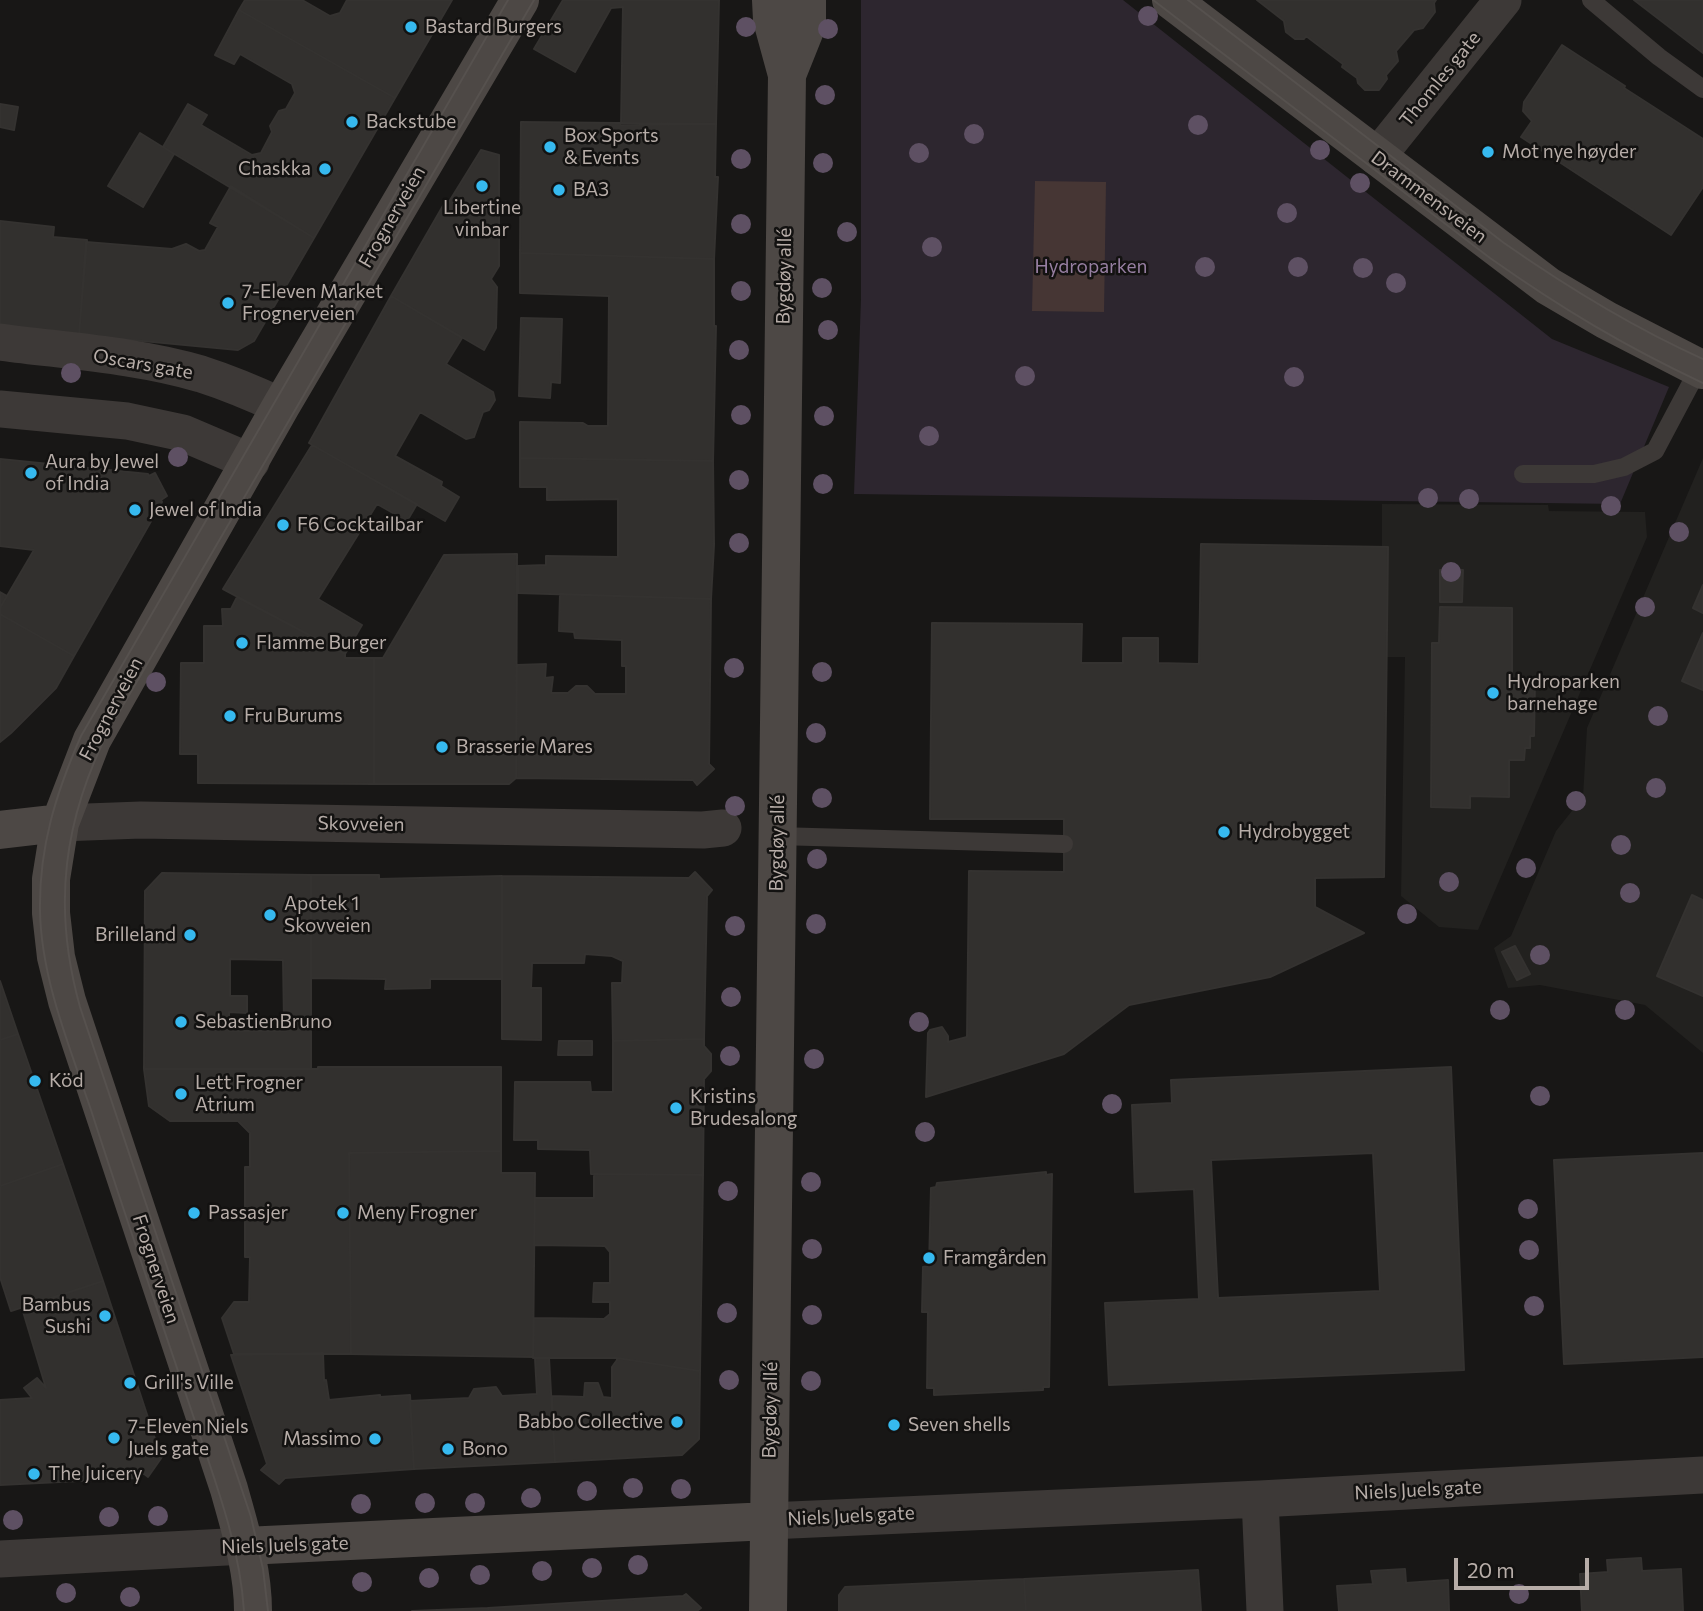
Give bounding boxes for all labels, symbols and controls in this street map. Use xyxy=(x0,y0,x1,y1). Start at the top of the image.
place label: Bastard Burgers xyxy=(425,16,562,38)
marker: Bastard Burgers xyxy=(403,19,419,35)
street label: Thomles gate xyxy=(1395,27,1485,131)
place label: Backstube xyxy=(366,111,456,133)
marker: Backstube xyxy=(344,114,360,130)
place label: Box Sports & Events xyxy=(564,125,659,169)
marker: Box Sports & Events xyxy=(542,139,558,155)
place label: Mot nye høyder xyxy=(1502,141,1637,163)
marker: Mot nye høyder xyxy=(1480,144,1496,160)
street label: Drammensveien xyxy=(1367,146,1491,248)
place label: Chaskka xyxy=(238,158,311,180)
marker: Chaskka xyxy=(317,161,333,177)
street label: Frognerveien xyxy=(354,162,430,272)
marker: Libertine vinbar xyxy=(474,178,490,194)
place label: BA3 xyxy=(573,179,609,201)
marker: BA3 xyxy=(551,182,567,198)
place label: Libertine vinbar xyxy=(443,197,521,241)
street label: Bygdøy allé xyxy=(772,227,796,325)
park label: Hydroparken xyxy=(1035,256,1147,278)
place label: 7-Eleven Market Frognerveien xyxy=(242,281,383,325)
marker: 7-Eleven Market Frognerveien xyxy=(220,295,236,311)
street label: Oscars gate xyxy=(91,344,195,384)
place label: Aura by Jewel of India xyxy=(45,451,159,495)
marker: Aura by Jewel of India xyxy=(23,465,39,481)
place label: Jewel of India xyxy=(149,499,262,521)
marker: Jewel of India xyxy=(127,502,143,518)
place label: F6 Cocktailbar xyxy=(297,514,423,536)
marker: F6 Cocktailbar xyxy=(275,517,291,533)
place label: Flamme Burger xyxy=(256,632,387,654)
marker: Flamme Burger xyxy=(234,635,250,651)
street label: Frognerveien xyxy=(74,654,148,764)
place label: Hydroparken barnehage xyxy=(1507,671,1620,715)
marker: Hydroparken barnehage xyxy=(1485,685,1501,701)
place label: Fru Burums xyxy=(244,705,343,727)
marker: Fru Burums xyxy=(222,708,238,724)
place label: Brasserie Mares xyxy=(456,736,593,758)
marker: Brasserie Mares xyxy=(434,739,450,755)
street label: Bygdøy allé xyxy=(765,794,789,892)
street label: Skovveien xyxy=(317,812,405,836)
place label: Hydrobygget xyxy=(1238,821,1350,843)
marker: Hydrobygget xyxy=(1216,824,1232,840)
place label: Apotek 1 Skovveien xyxy=(284,893,371,937)
marker: Apotek 1 Skovveien xyxy=(262,907,278,923)
place label: Brilleland xyxy=(95,924,176,946)
marker: Brilleland xyxy=(182,927,198,943)
place label: SebastienBruno xyxy=(195,1011,332,1033)
marker: SebastienBruno xyxy=(173,1014,189,1030)
place label: Köd xyxy=(49,1070,83,1092)
place label: Lett Frogner Atrium xyxy=(195,1072,303,1116)
marker: Köd xyxy=(27,1073,43,1089)
marker: Lett Frogner Atrium xyxy=(173,1086,189,1102)
place label: Kristins Brudesalong xyxy=(690,1086,797,1130)
marker: Kristins Brudesalong xyxy=(668,1100,684,1116)
place label: Passasjer xyxy=(208,1202,288,1224)
place label: Meny Frogner xyxy=(357,1202,477,1224)
marker: Passasjer xyxy=(186,1205,202,1221)
marker: Meny Frogner xyxy=(335,1205,351,1221)
street label: Frognerveien xyxy=(128,1212,184,1326)
place label: Framgården xyxy=(943,1247,1047,1269)
marker: Framgården xyxy=(921,1250,937,1266)
place label: Bambus Sushi xyxy=(22,1294,91,1338)
marker: Bambus Sushi xyxy=(97,1308,113,1324)
street label: Bygdøy allé xyxy=(758,1361,782,1459)
place label: Grill's Ville xyxy=(144,1372,234,1394)
marker: Grill's Ville xyxy=(122,1375,138,1391)
place label: Babbo Collective xyxy=(518,1411,663,1433)
marker: Babbo Collective xyxy=(669,1414,685,1430)
place label: Seven shells xyxy=(908,1414,1011,1436)
place label: 7-Eleven Niels Juels gate xyxy=(128,1416,249,1460)
marker: Seven shells xyxy=(886,1417,902,1433)
place label: Massimo xyxy=(283,1428,361,1450)
marker: 7-Eleven Niels Juels gate xyxy=(106,1430,122,1446)
marker: Massimo xyxy=(367,1431,383,1447)
place label: Bono xyxy=(462,1438,508,1460)
marker: Bono xyxy=(440,1441,456,1457)
place label: The Juicery xyxy=(48,1463,143,1485)
marker: The Juicery xyxy=(26,1466,42,1482)
street label: Niels Juels gate xyxy=(1354,1475,1482,1505)
street label: Niels Juels gate xyxy=(787,1501,915,1531)
street label: Niels Juels gate xyxy=(221,1531,349,1559)
scale bar xyxy=(1458,1544,1593,1588)
text: 20 m xyxy=(1467,1557,1515,1582)

